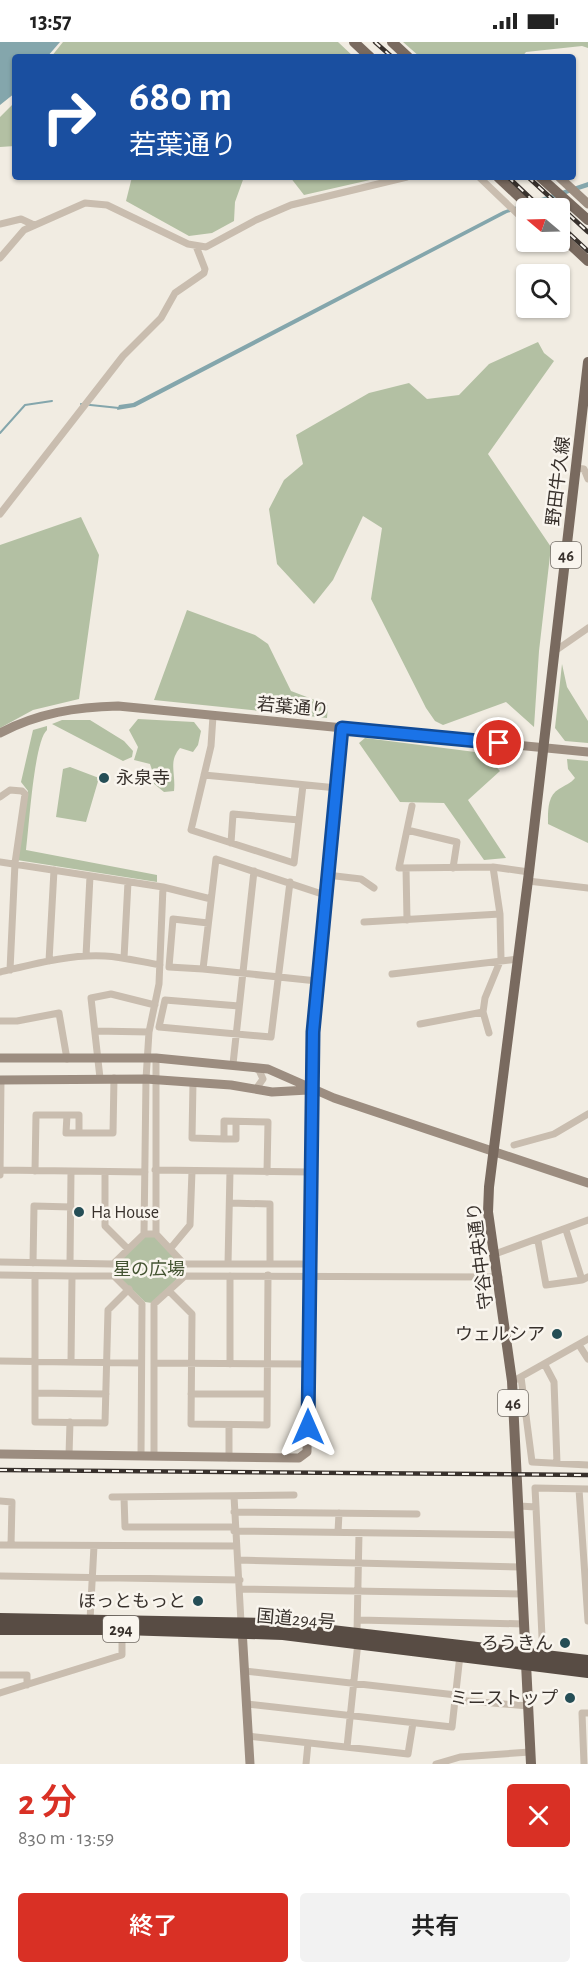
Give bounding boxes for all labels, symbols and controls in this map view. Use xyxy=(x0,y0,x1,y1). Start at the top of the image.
text: 13:57 xyxy=(30,10,71,32)
text: 680 m xyxy=(129,76,232,118)
icon: right xyxy=(30,78,108,156)
text: 若葉通り xyxy=(129,132,237,159)
north arrow xyxy=(516,198,570,252)
map controls xyxy=(516,198,570,318)
button: search xyxy=(516,264,570,318)
street label: 野田牛久線 xyxy=(543,435,573,527)
road number: 46 xyxy=(551,542,581,568)
street label: 若葉通り xyxy=(256,695,330,720)
pin xyxy=(473,717,524,768)
icon: arrive xyxy=(482,726,515,759)
place label: 永泉寺 xyxy=(116,768,170,788)
marker: 永泉寺 xyxy=(97,771,111,785)
street label: 守谷中央通り xyxy=(464,1201,497,1311)
place label: Ha House xyxy=(91,1204,159,1222)
marker: Ha House xyxy=(72,1205,86,1219)
park label: 星の広場 xyxy=(113,1260,185,1279)
place label: ウェルシア xyxy=(455,1326,545,1344)
marker: ウェルシア xyxy=(550,1327,564,1341)
road number: 46 xyxy=(498,1390,528,1416)
position arrow xyxy=(276,1395,340,1459)
place label: ほっともっと xyxy=(78,1592,186,1611)
marker: ほっともっと xyxy=(191,1594,205,1608)
street label: 国道294号 xyxy=(256,1606,336,1632)
road number: 294 xyxy=(103,1616,139,1642)
place label: ろうきん xyxy=(481,1634,553,1653)
marker: ろうきん xyxy=(558,1636,572,1650)
place label: ミニストップ xyxy=(450,1689,558,1708)
marker: ミニストップ xyxy=(563,1691,577,1705)
button: close xyxy=(507,1784,570,1847)
text: 2 分 xyxy=(18,1785,76,1821)
text: 830 m · 13:59 xyxy=(18,1828,114,1848)
button: 終了 xyxy=(18,1893,288,1962)
button: 共有 xyxy=(300,1893,570,1962)

